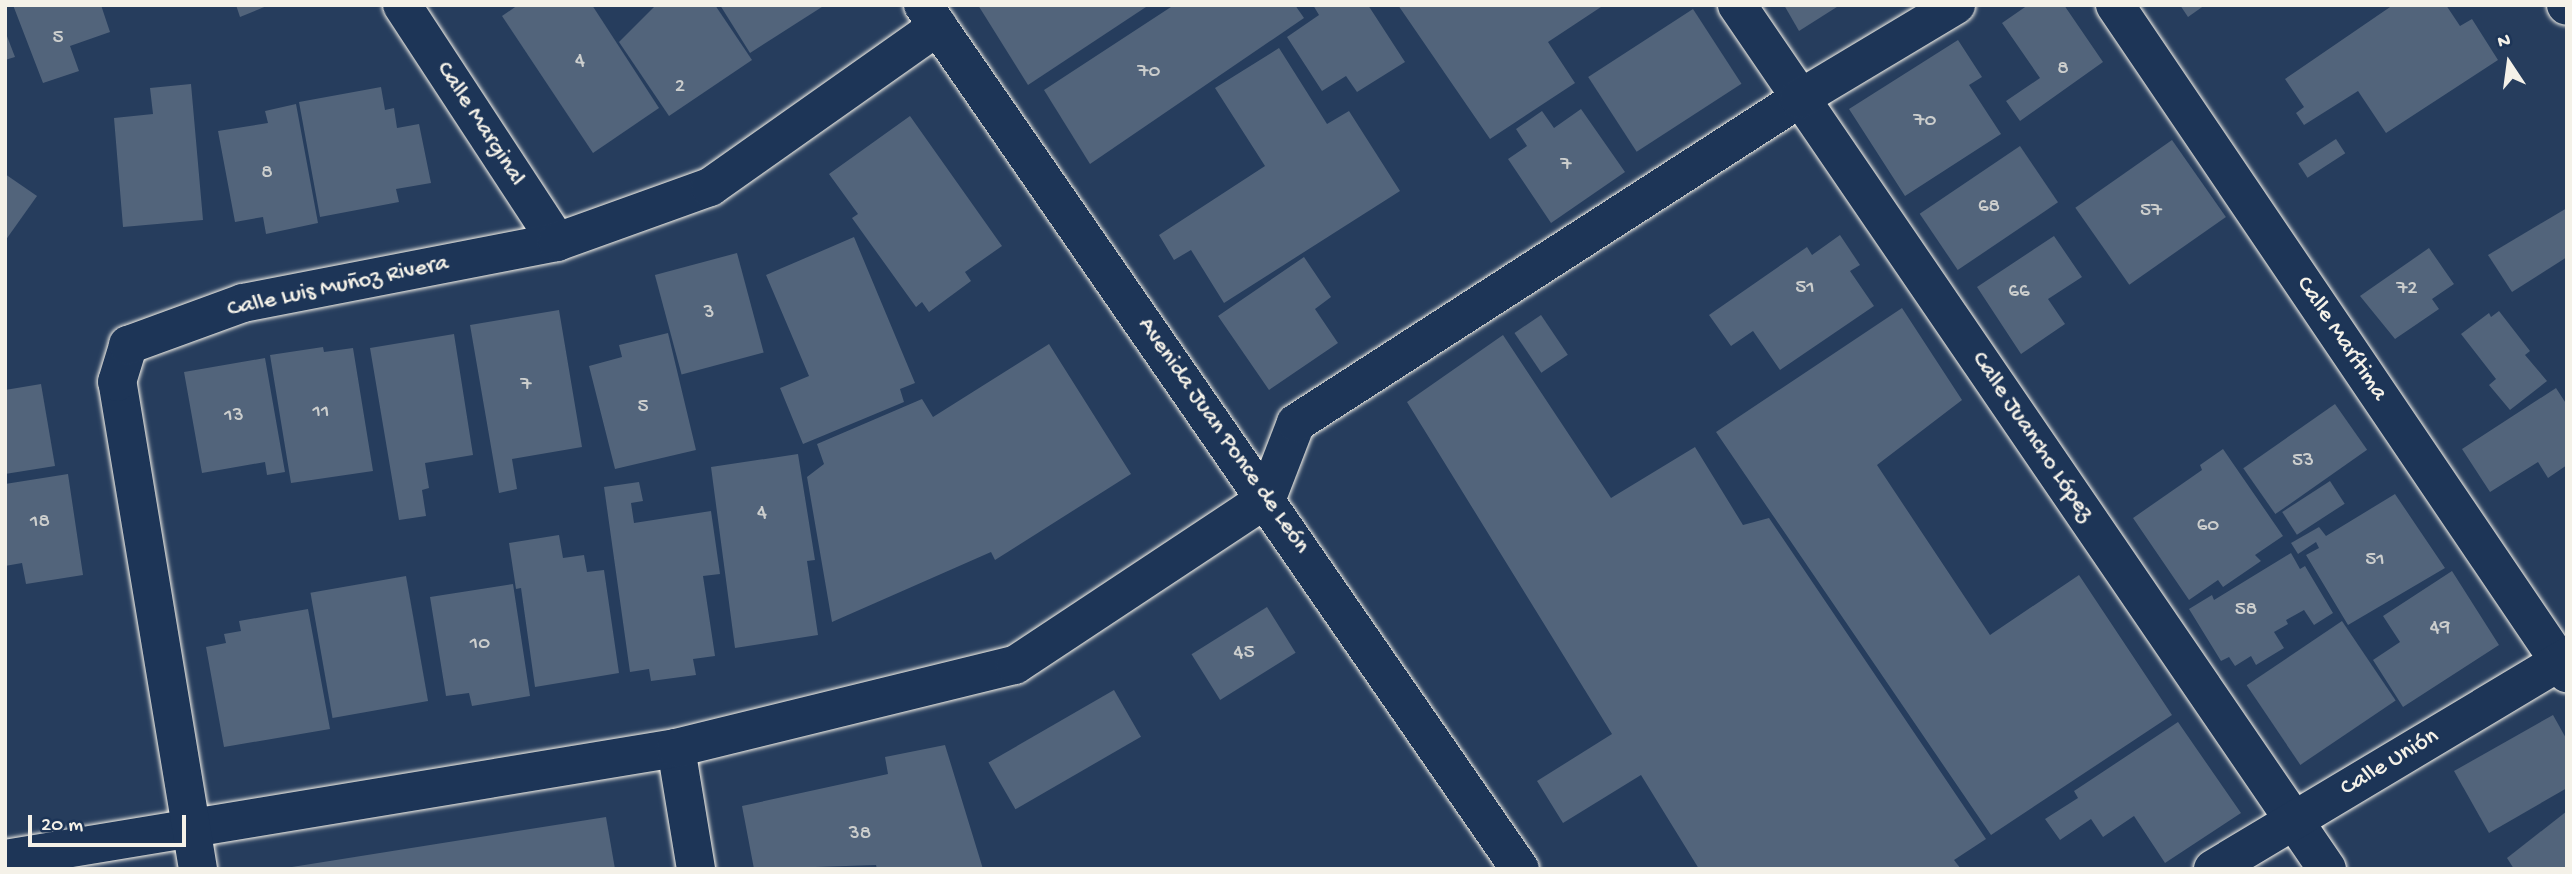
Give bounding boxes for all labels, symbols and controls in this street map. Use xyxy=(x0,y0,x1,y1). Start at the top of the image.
house number: 5 xyxy=(52,26,64,52)
north arrow xyxy=(2474,28,2544,98)
text: N xyxy=(2496,29,2513,55)
house number: 4 xyxy=(575,49,585,75)
street label: Calle Marginal xyxy=(429,56,531,192)
house number: 8 xyxy=(2057,57,2069,83)
house number: 70 xyxy=(1138,60,1160,86)
house number: 2 xyxy=(675,75,685,101)
house number: 70 xyxy=(1914,109,1936,135)
house number: 7 xyxy=(1561,153,1571,179)
house number: 8 xyxy=(261,161,273,187)
house number: 68 xyxy=(1978,195,2000,221)
house number: 57 xyxy=(2140,199,2162,225)
street label: Calle Luis Muñoz Rivera xyxy=(225,249,451,325)
street label: Calle Marítima xyxy=(2289,271,2393,407)
house number: 51 xyxy=(1795,276,1815,302)
house number: 72 xyxy=(2396,277,2418,303)
house number: 66 xyxy=(2008,280,2030,306)
house number: 3 xyxy=(704,301,714,327)
street label: Avenida Juan Ponce de León xyxy=(1130,312,1316,560)
street label: Calle Juancho López xyxy=(1964,347,2100,527)
house number: 7 xyxy=(521,373,531,399)
house number: 5 xyxy=(637,395,649,421)
house number: 11 xyxy=(313,400,329,426)
house number: 13 xyxy=(224,404,244,430)
house number: 53 xyxy=(2292,449,2314,475)
house number: 4 xyxy=(757,501,767,527)
house number: 18 xyxy=(30,510,50,536)
house number: 60 xyxy=(2197,514,2219,540)
house number: 51 xyxy=(2365,548,2385,574)
house number: 58 xyxy=(2235,598,2257,624)
house number: 49 xyxy=(2430,616,2450,642)
house number: 10 xyxy=(470,632,490,658)
house number: 45 xyxy=(1234,641,1254,667)
street label: Calle Unión xyxy=(2336,723,2444,803)
scale bar xyxy=(32,800,189,844)
text: 20 m xyxy=(41,814,83,839)
house number: 38 xyxy=(849,822,871,848)

